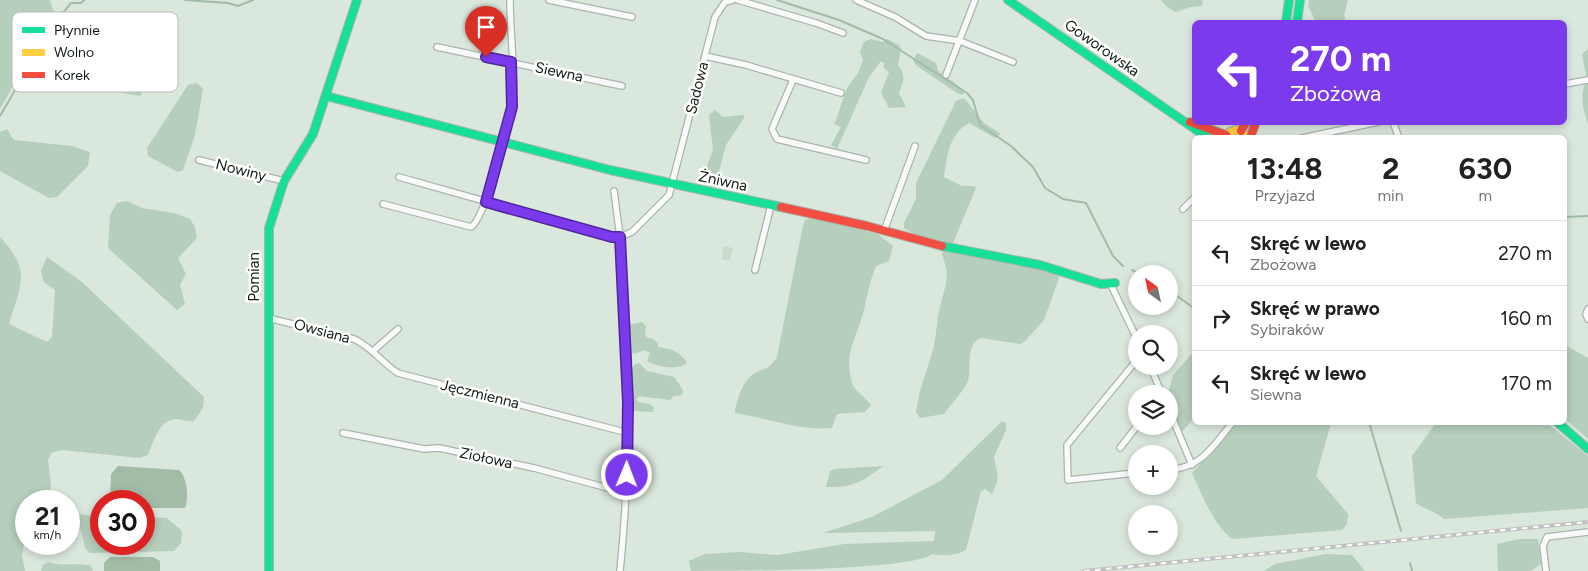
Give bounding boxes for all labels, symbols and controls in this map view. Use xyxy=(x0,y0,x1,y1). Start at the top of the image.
pin xyxy=(465,6,507,57)
legend xyxy=(12,12,178,92)
icon: arrive xyxy=(472,13,500,41)
street label: Goworowska xyxy=(1061,16,1143,80)
text: Płynnie xyxy=(54,22,100,39)
text: 270 m xyxy=(1290,38,1391,80)
icon: left xyxy=(1207,40,1272,105)
text: Wolno xyxy=(54,44,94,61)
street label: Siewna xyxy=(533,58,585,86)
street label: Sadowa xyxy=(682,60,712,116)
text: Korek xyxy=(54,67,90,84)
text: Zbożowa xyxy=(1290,80,1381,107)
text: 13:48 xyxy=(1247,150,1323,187)
text: 2 xyxy=(1382,150,1399,187)
text: 630 xyxy=(1459,150,1512,187)
street label: Nowiny xyxy=(214,155,268,185)
street label: Żniwna xyxy=(697,167,749,195)
text: Przyjazd xyxy=(1254,186,1315,205)
text: min xyxy=(1377,186,1404,205)
text: m xyxy=(1479,186,1492,205)
text: Skręć w lewo xyxy=(1250,232,1366,255)
icon: left xyxy=(1207,239,1235,267)
text: 270 m xyxy=(1498,242,1552,265)
street label: Pomian xyxy=(245,252,263,302)
text: Zbożowa xyxy=(1250,255,1316,274)
north arrow xyxy=(1128,265,1178,315)
map controls xyxy=(1128,265,1178,555)
text: Skręć w prawo xyxy=(1250,297,1380,320)
icon: right xyxy=(1207,304,1235,332)
text: 160 m xyxy=(1500,307,1552,330)
street label: Owsiana xyxy=(292,315,352,347)
text: Sybiraków xyxy=(1250,320,1324,339)
button: search xyxy=(1128,325,1178,375)
text: Skręć w lewo xyxy=(1250,362,1366,385)
icon: left xyxy=(1207,369,1235,397)
text: 170 m xyxy=(1501,372,1552,395)
street label: Jęczmienna xyxy=(439,376,521,412)
button: layers xyxy=(1128,385,1178,435)
text: Siewna xyxy=(1250,385,1302,404)
street label: Ziołowa xyxy=(458,444,514,472)
button: + xyxy=(1128,445,1178,495)
position arrow xyxy=(600,448,652,500)
speed limit sign: 30 xyxy=(90,490,155,555)
text: 21 xyxy=(35,501,60,531)
button: − xyxy=(1128,505,1178,555)
text: km/h xyxy=(34,528,61,542)

